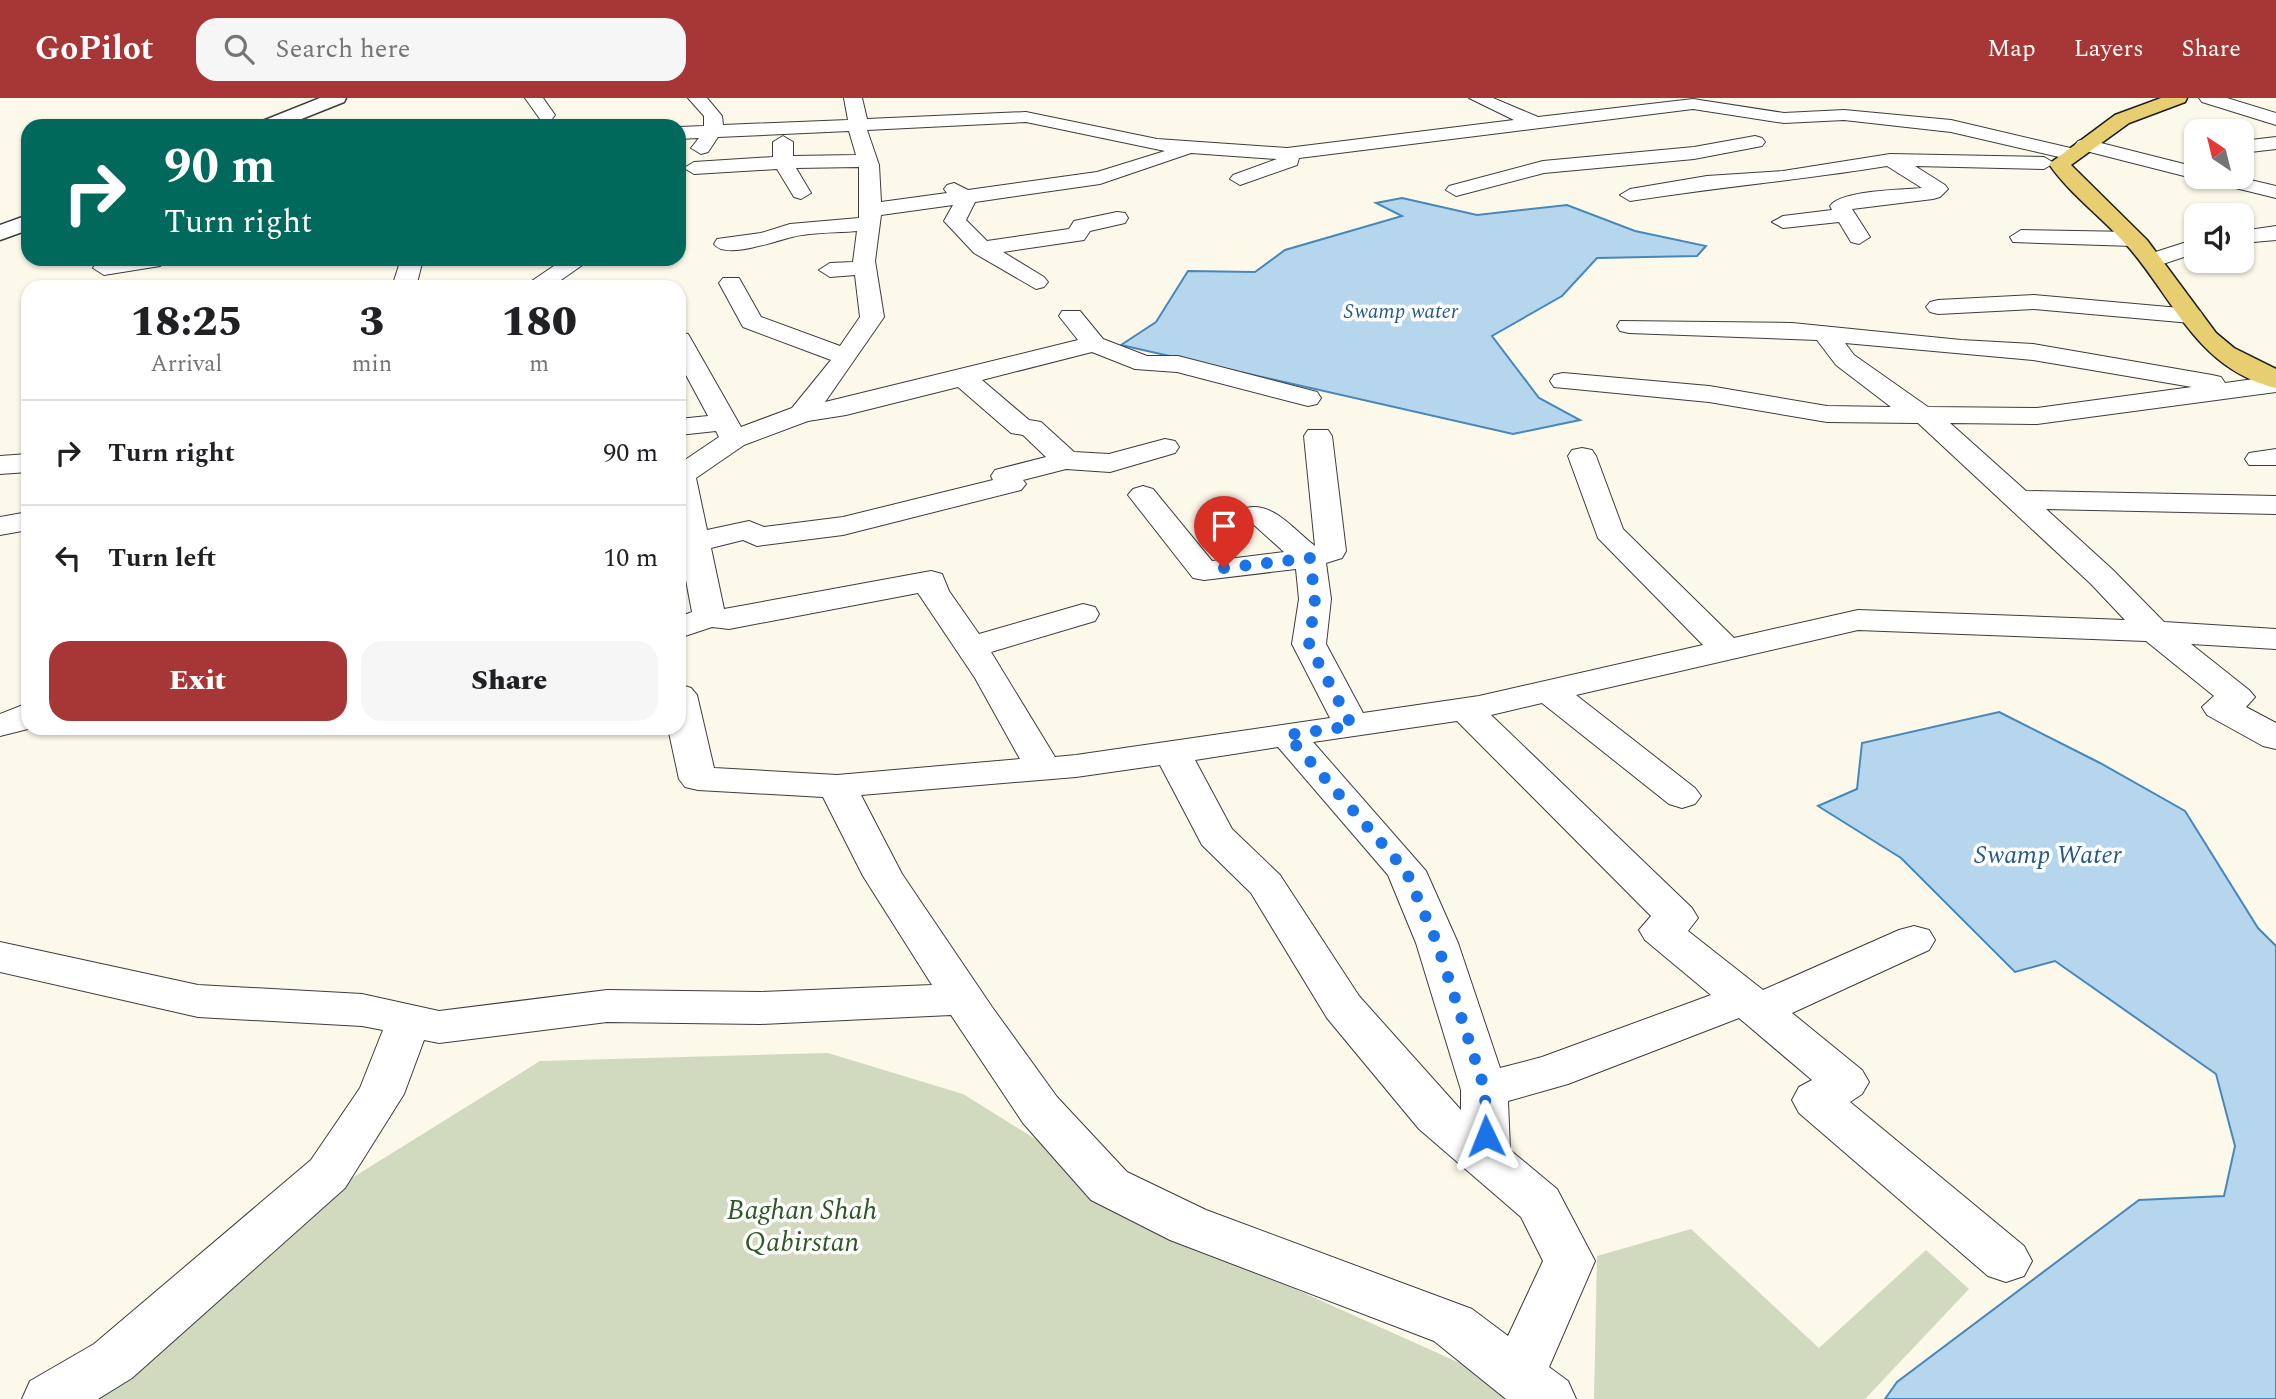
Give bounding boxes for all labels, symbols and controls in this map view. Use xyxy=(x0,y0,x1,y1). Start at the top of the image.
search box xyxy=(196,18,686,81)
text: GoPilot xyxy=(35,24,154,74)
text: Search here xyxy=(276,29,410,69)
icon: search xyxy=(220,30,258,68)
text: Map xyxy=(1987,31,2036,67)
text: Layers xyxy=(2074,31,2144,67)
text: Share xyxy=(2182,31,2241,67)
north arrow xyxy=(2184,119,2254,189)
map controls xyxy=(2184,119,2254,273)
text: 90 m xyxy=(164,130,275,205)
icon: right xyxy=(49,147,140,238)
text: Turn right xyxy=(164,198,312,247)
button: sound xyxy=(2184,203,2254,273)
text: 18:25 xyxy=(130,291,243,354)
text: 3 xyxy=(359,291,385,354)
text: 180 xyxy=(501,291,577,354)
water label: Swamp water xyxy=(1344,296,1459,328)
text: Arrival xyxy=(151,347,222,382)
text: min xyxy=(352,347,392,382)
text: m xyxy=(529,347,549,382)
text: Turn right xyxy=(108,433,235,473)
text: 90 m xyxy=(603,433,658,473)
icon: right xyxy=(49,434,87,472)
pin xyxy=(1194,496,1254,568)
icon: arrive xyxy=(1205,507,1243,545)
text: Turn left xyxy=(108,538,216,578)
text: 10 m xyxy=(603,538,658,578)
icon: left xyxy=(49,539,87,577)
button: Exit xyxy=(49,641,347,721)
button: Share xyxy=(361,641,658,721)
water label: Swamp Water xyxy=(1974,835,2123,875)
position arrow xyxy=(1449,1099,1523,1173)
park label: Baghan Shah Qabirstan xyxy=(727,1189,877,1264)

